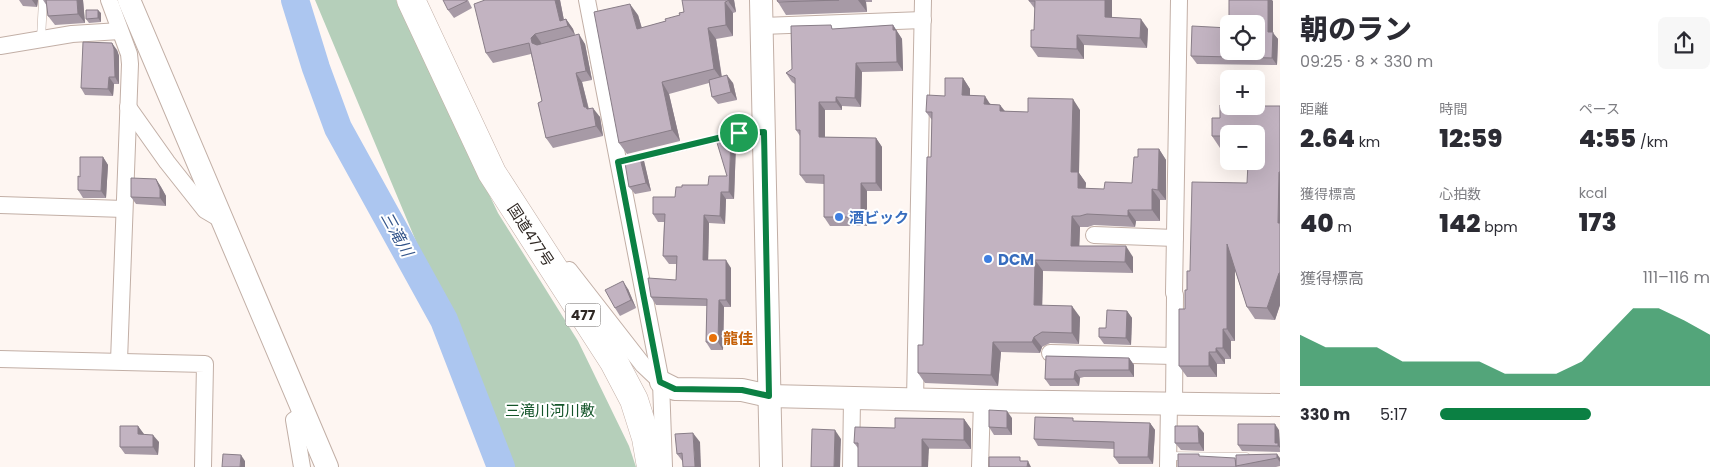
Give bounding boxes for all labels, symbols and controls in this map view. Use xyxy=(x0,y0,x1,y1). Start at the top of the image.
text: 朝のラン xyxy=(1300,10,1412,49)
map controls xyxy=(1220,15,1265,170)
button: locate xyxy=(1220,15,1265,60)
button: share xyxy=(1658,17,1710,69)
text: 09:25 · 8 × 330 m xyxy=(1300,50,1433,73)
button: + xyxy=(1220,70,1265,115)
text: 距離 xyxy=(1300,99,1328,119)
text: 時間 xyxy=(1439,99,1467,119)
text: ペース xyxy=(1579,99,1620,119)
pin xyxy=(718,112,760,154)
icon: arrive xyxy=(725,119,753,147)
text: 2.64 xyxy=(1300,121,1355,156)
text: 12:59 xyxy=(1439,121,1502,156)
text: 4:55 xyxy=(1579,121,1636,156)
button: − xyxy=(1220,125,1265,170)
text: km xyxy=(1355,132,1380,152)
text: /km xyxy=(1636,132,1668,152)
text: kcal xyxy=(1579,183,1607,203)
text: 獲得標高 xyxy=(1300,184,1356,204)
text: 心拍数 xyxy=(1439,184,1481,204)
street label: 国道477号 xyxy=(503,200,559,270)
text: 173 xyxy=(1579,205,1617,240)
text: 40 xyxy=(1300,206,1334,241)
text: 142 xyxy=(1439,206,1481,241)
water label: 三滝川 xyxy=(375,207,420,262)
place label: 酒ビック xyxy=(849,207,909,228)
marker: 酒ビック xyxy=(833,211,845,223)
text: m xyxy=(1334,217,1352,237)
text: bpm xyxy=(1481,217,1518,237)
place label: DCM xyxy=(998,249,1034,270)
marker: DCM xyxy=(982,253,994,265)
text: 111–116 m xyxy=(1643,266,1710,289)
text: 獲得標高 xyxy=(1300,267,1364,290)
road number: 477 xyxy=(566,304,600,326)
place label: 龍佳 xyxy=(723,328,753,349)
marker: 龍佳 xyxy=(707,332,719,344)
park label: 三滝川河川敷 xyxy=(505,400,595,421)
text: 330 m xyxy=(1300,403,1350,426)
text: 5:17 xyxy=(1380,403,1407,426)

